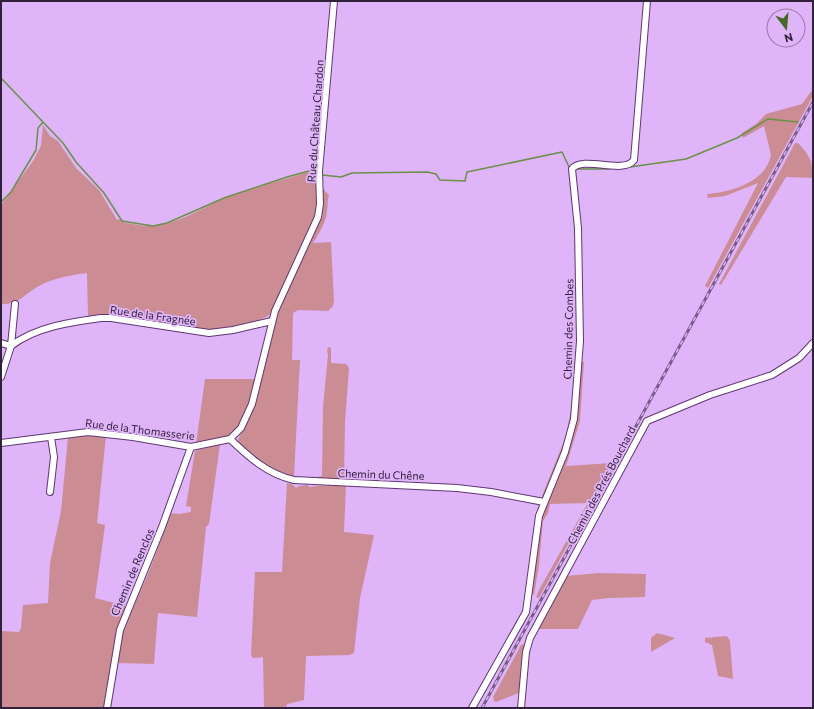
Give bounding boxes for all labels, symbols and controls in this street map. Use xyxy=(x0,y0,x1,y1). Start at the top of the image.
north arrow xyxy=(766,8,806,48)
text: N xyxy=(783,31,795,45)
street label: Rue du Château Chardon xyxy=(304,59,326,183)
street label: Chemin des Combes xyxy=(561,279,575,379)
street label: Rue de la Fragnée xyxy=(109,303,197,327)
street label: Rue de la Thomasserie xyxy=(84,416,196,442)
street label: Chemin des Prés Bouchard xyxy=(564,424,638,546)
street label: Chemin du Chêne xyxy=(337,466,425,482)
street label: Chemin de Renclos xyxy=(108,526,156,618)

